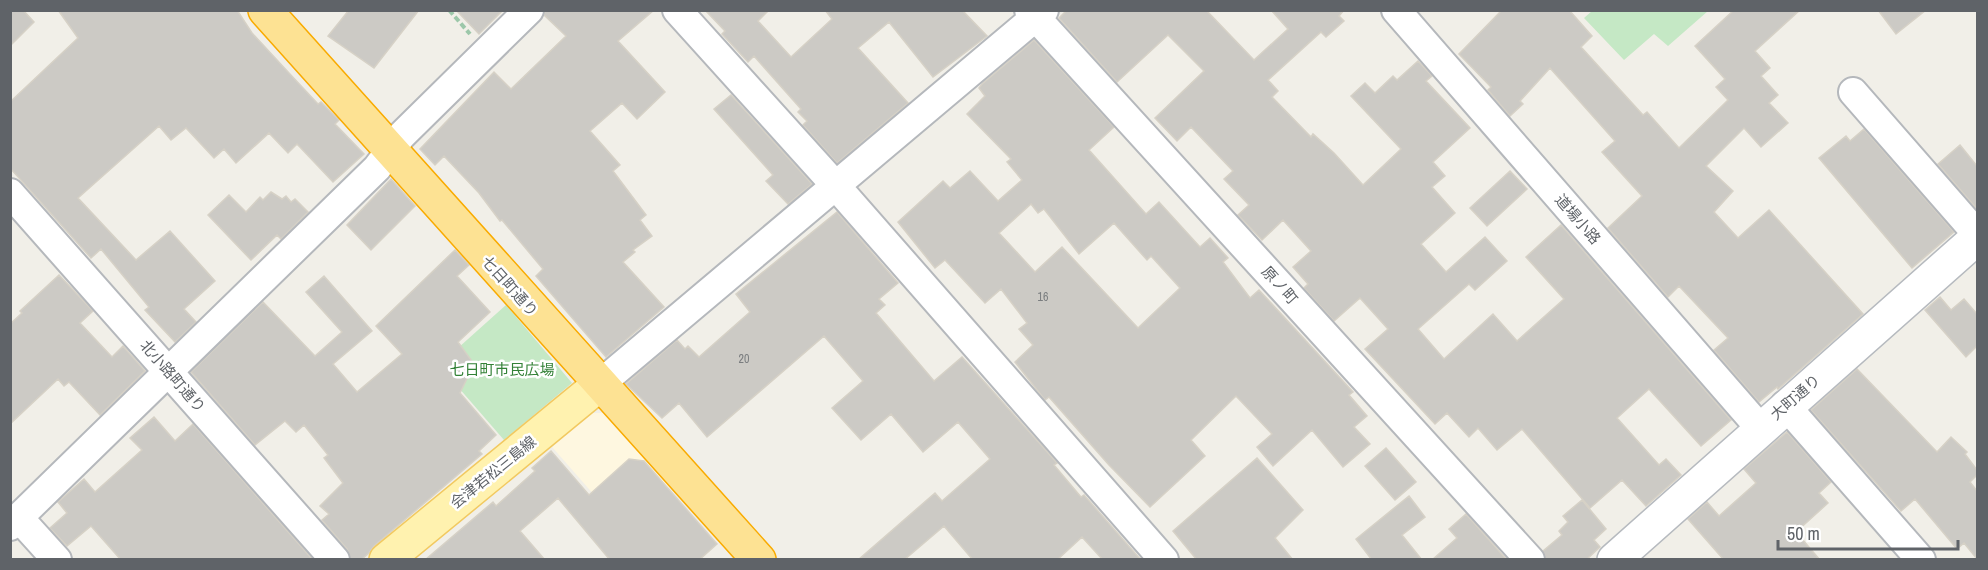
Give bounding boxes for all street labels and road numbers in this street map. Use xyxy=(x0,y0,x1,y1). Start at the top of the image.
street label: 道場小路 xyxy=(1550,189,1606,249)
street label: 七日町通り xyxy=(477,251,543,321)
street label: 原ノ町 xyxy=(1257,261,1303,309)
street label: 北小路町通り xyxy=(136,335,210,417)
street label: 大町通り xyxy=(1765,369,1825,425)
street label: 会津若松三島線 xyxy=(446,431,540,513)

